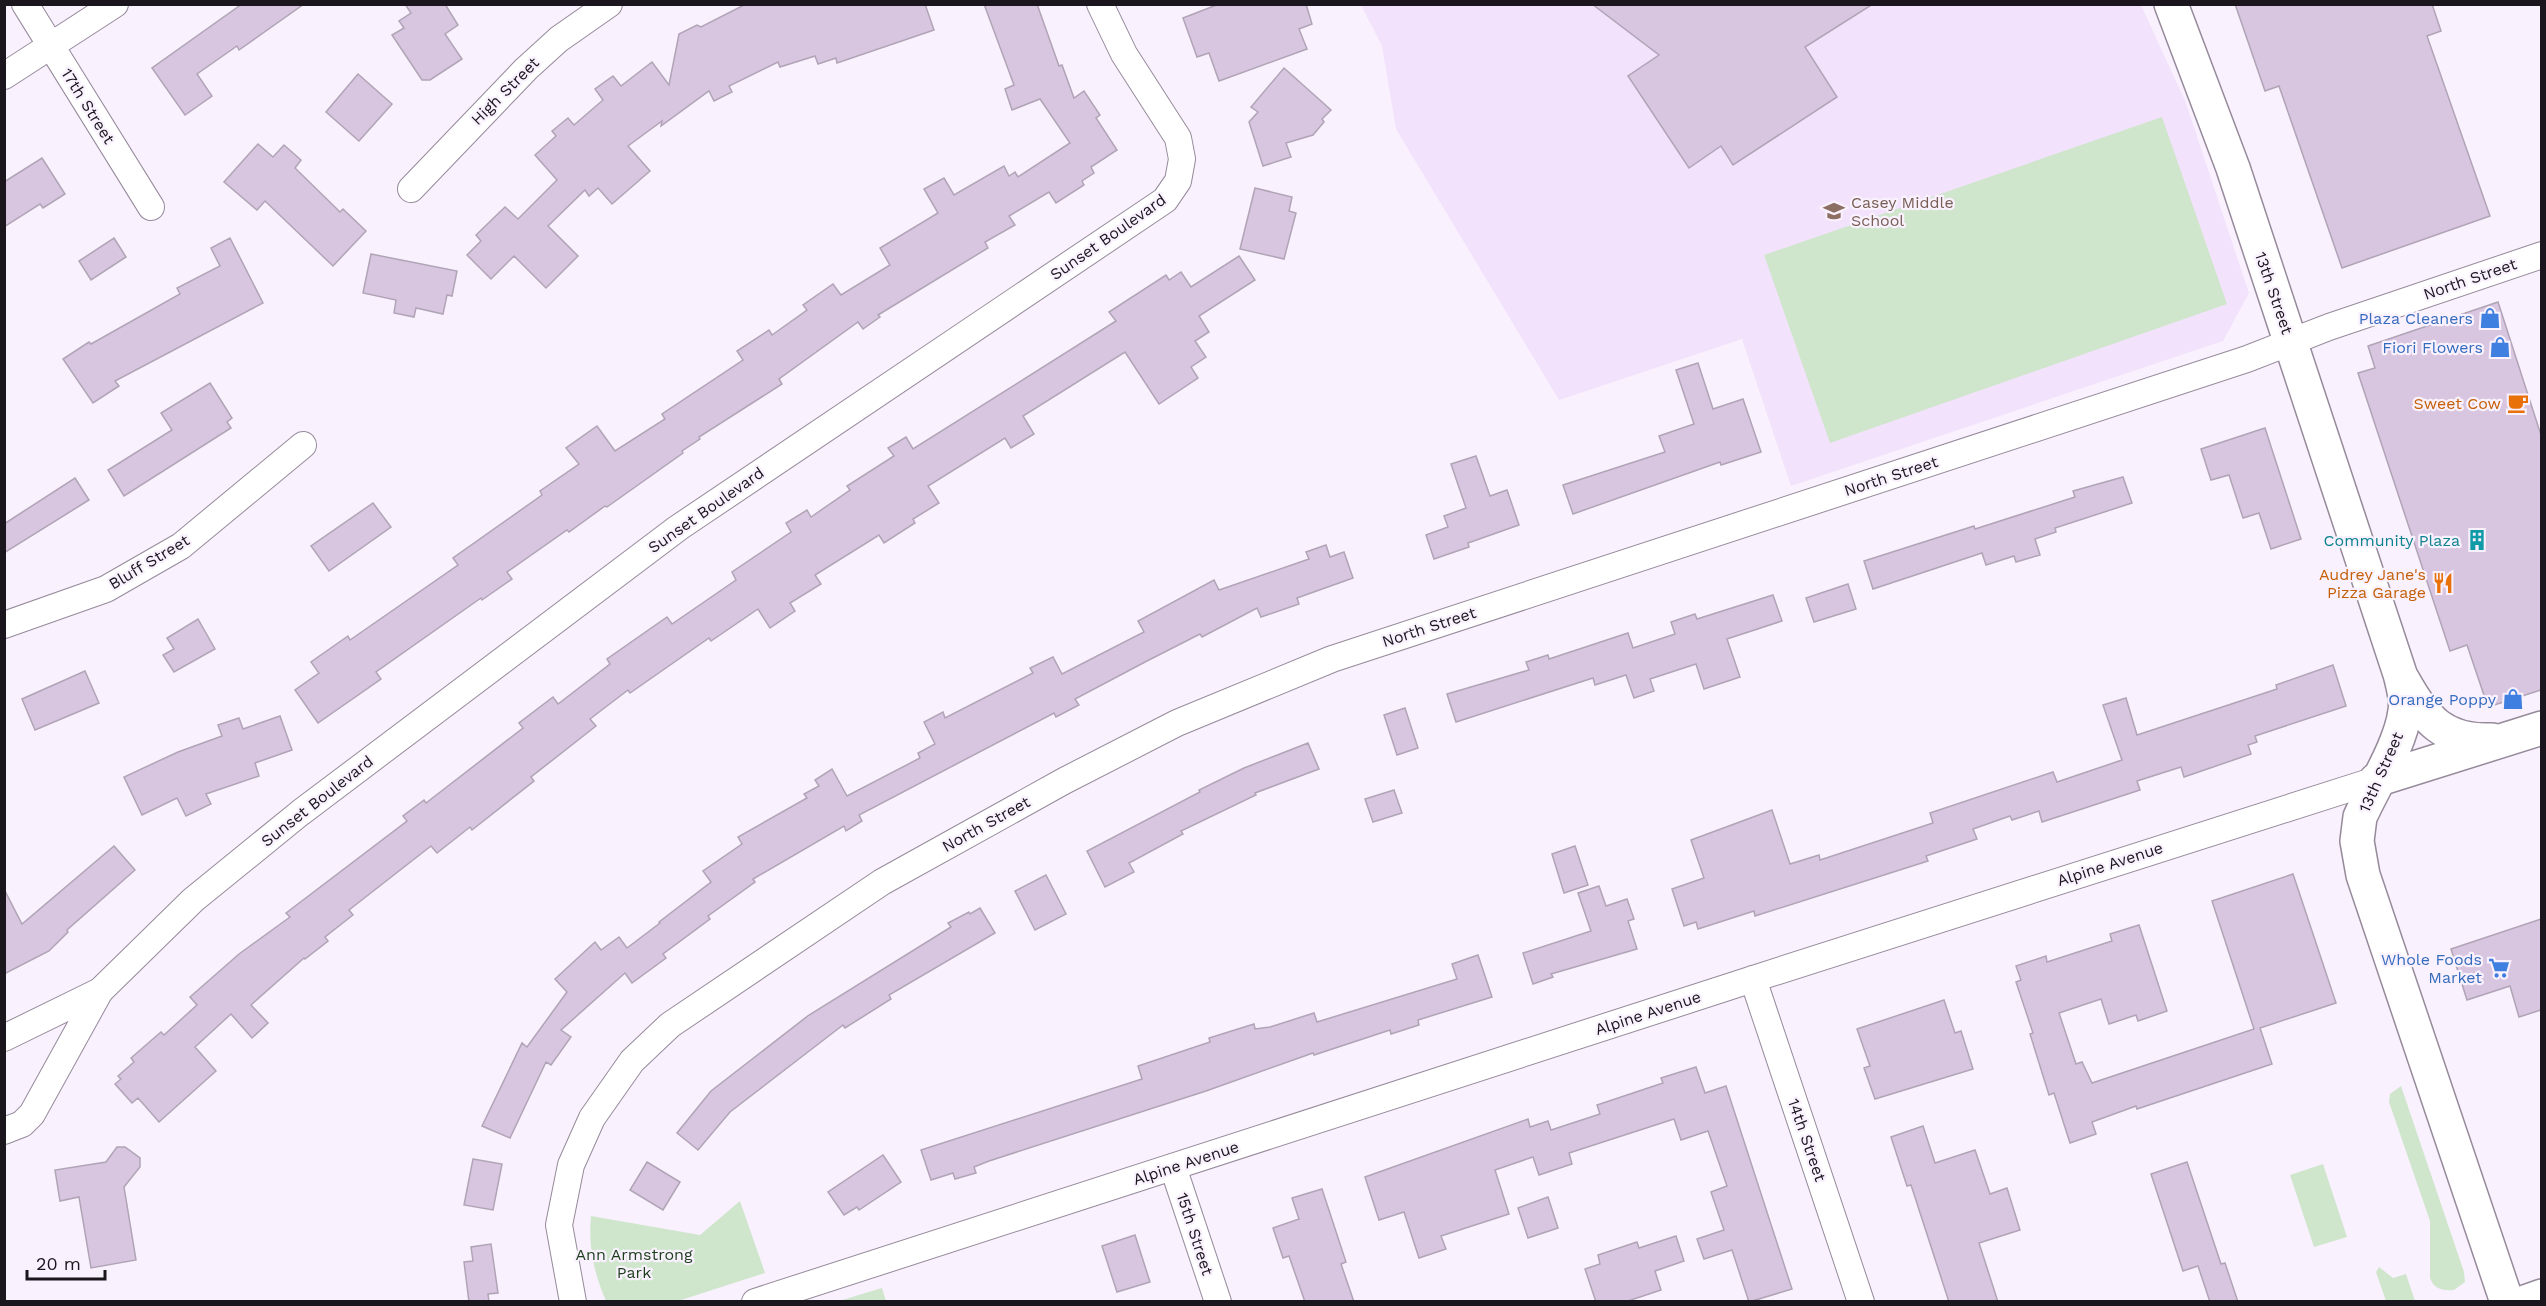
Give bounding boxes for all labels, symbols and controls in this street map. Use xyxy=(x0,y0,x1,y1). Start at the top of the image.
street label: High Street xyxy=(467,53,543,129)
street label: 17th Street xyxy=(57,65,119,148)
street label: Sunset Boulevard xyxy=(1047,190,1169,284)
place label: Casey Middle School xyxy=(1851,193,1954,230)
school or university icon: Casey Middle School xyxy=(1822,199,1846,223)
street label: 13th Street xyxy=(2251,249,2297,337)
street label: North Street xyxy=(2421,254,2519,304)
shop icon: Plaza Cleaners xyxy=(2478,306,2502,330)
place label: Plaza Cleaners xyxy=(2359,309,2473,328)
shop icon: Fiori Flowers xyxy=(2488,335,2512,359)
place label: Fiori Flowers xyxy=(2382,338,2483,357)
cafe icon: Sweet Cow xyxy=(2506,391,2530,415)
place label: Sweet Cow xyxy=(2414,394,2501,413)
street label: North Street xyxy=(1842,452,1941,500)
street label: Sunset Boulevard xyxy=(645,463,767,557)
building icon: Community Plaza xyxy=(2465,528,2489,552)
street label: Bluff Street xyxy=(105,530,193,594)
place label: Community Plaza xyxy=(2324,531,2460,550)
place label: Audrey Jane's Pizza Garage xyxy=(2319,565,2426,602)
restaurant icon: Audrey Jane's Pizza Garage xyxy=(2431,571,2455,595)
street label: North Street xyxy=(1380,603,1479,651)
shop icon: Orange Poppy xyxy=(2501,687,2525,711)
place label: Orange Poppy xyxy=(2388,690,2497,709)
street label: 13th Street xyxy=(2355,729,2407,815)
street label: Sunset Boulevard xyxy=(257,751,377,851)
street label: North Street xyxy=(939,792,1033,856)
street label: Alpine Avenue xyxy=(2055,838,2165,890)
place label: Whole Foods Market xyxy=(2381,950,2482,987)
supermarket icon: Whole Foods Market xyxy=(2487,956,2511,980)
street label: Alpine Avenue xyxy=(1593,987,1703,1039)
street label: 14th Street xyxy=(1784,1096,1830,1184)
street label: Alpine Avenue xyxy=(1131,1137,1241,1189)
street label: 15th Street xyxy=(1173,1190,1217,1278)
scale bar xyxy=(27,1243,105,1281)
park label: Ann Armstrong Park xyxy=(576,1245,693,1282)
text: 20 m xyxy=(36,1253,81,1274)

